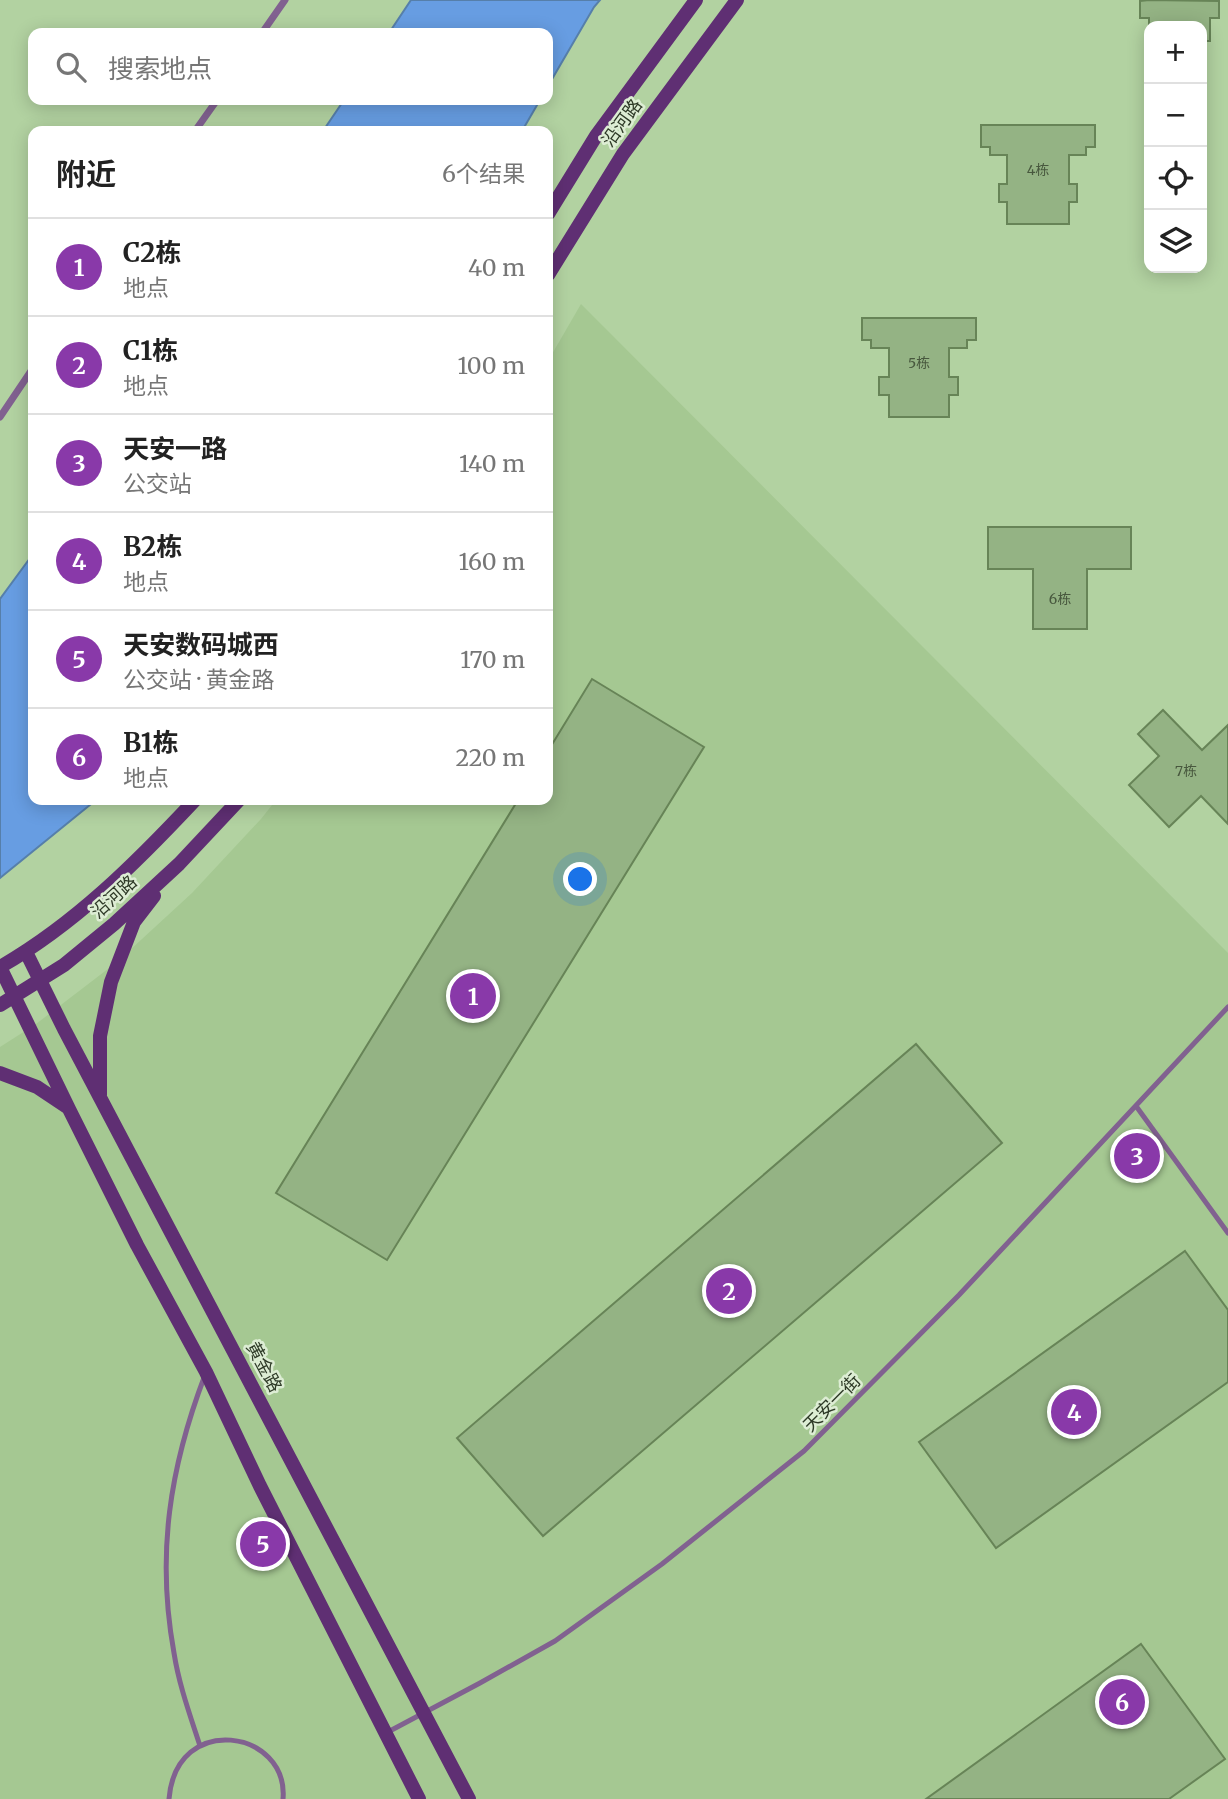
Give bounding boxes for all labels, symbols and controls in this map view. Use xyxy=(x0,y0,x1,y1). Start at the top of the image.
map controls xyxy=(1144,21,1207,273)
button: + xyxy=(1144,21,1207,84)
search box xyxy=(28,28,553,105)
icon: search xyxy=(52,48,90,86)
text: 搜索地点 xyxy=(108,52,212,85)
button: − xyxy=(1144,84,1207,147)
street label: 沿河路 xyxy=(596,94,647,151)
button: locate xyxy=(1144,147,1207,210)
text: 附近 xyxy=(56,155,116,193)
text: 6个结果 xyxy=(442,159,525,188)
house number: 4栋 xyxy=(1027,161,1049,179)
button: layers xyxy=(1144,210,1207,273)
text: C2栋 xyxy=(123,236,182,269)
text: 1 xyxy=(74,253,84,282)
text: 40 m xyxy=(468,253,525,282)
text: 地点 xyxy=(123,273,169,302)
text: C1栋 xyxy=(123,334,178,367)
text: 2 xyxy=(72,351,86,380)
text: 100 m xyxy=(457,351,525,380)
house number: 5栋 xyxy=(908,354,930,372)
text: 地点 xyxy=(123,371,169,400)
text: 天安一路 xyxy=(123,432,227,465)
text: 3 xyxy=(72,449,86,478)
text: 140 m xyxy=(459,449,525,478)
text: 公交站 xyxy=(123,469,192,498)
text: B2栋 xyxy=(123,530,182,563)
text: 4 xyxy=(72,547,86,576)
text: 160 m xyxy=(459,547,525,576)
text: 地点 xyxy=(123,567,169,596)
house number: 6栋 xyxy=(1049,590,1071,608)
text: 天安数码城西 xyxy=(123,628,279,661)
text: 5 xyxy=(72,645,86,674)
text: 170 m xyxy=(460,645,525,674)
text: 公交站 · 黄金路 xyxy=(123,665,275,694)
text: B1栋 xyxy=(123,726,179,759)
text: 6 xyxy=(72,743,86,772)
text: 220 m xyxy=(455,743,525,772)
house number: 7栋 xyxy=(1175,762,1197,780)
text: 地点 xyxy=(123,763,169,792)
your location xyxy=(563,862,597,896)
street label: 沿河路 xyxy=(86,870,141,923)
pin: 1 xyxy=(450,970,496,1022)
pin: 3 xyxy=(1114,1130,1160,1182)
pin: 2 xyxy=(706,1265,752,1317)
street label: 黄金路 xyxy=(242,1338,287,1396)
street label: 天安一街 xyxy=(798,1369,865,1436)
pin: 4 xyxy=(1051,1386,1097,1438)
pin: 5 xyxy=(240,1518,286,1570)
pin: 6 xyxy=(1099,1676,1145,1728)

